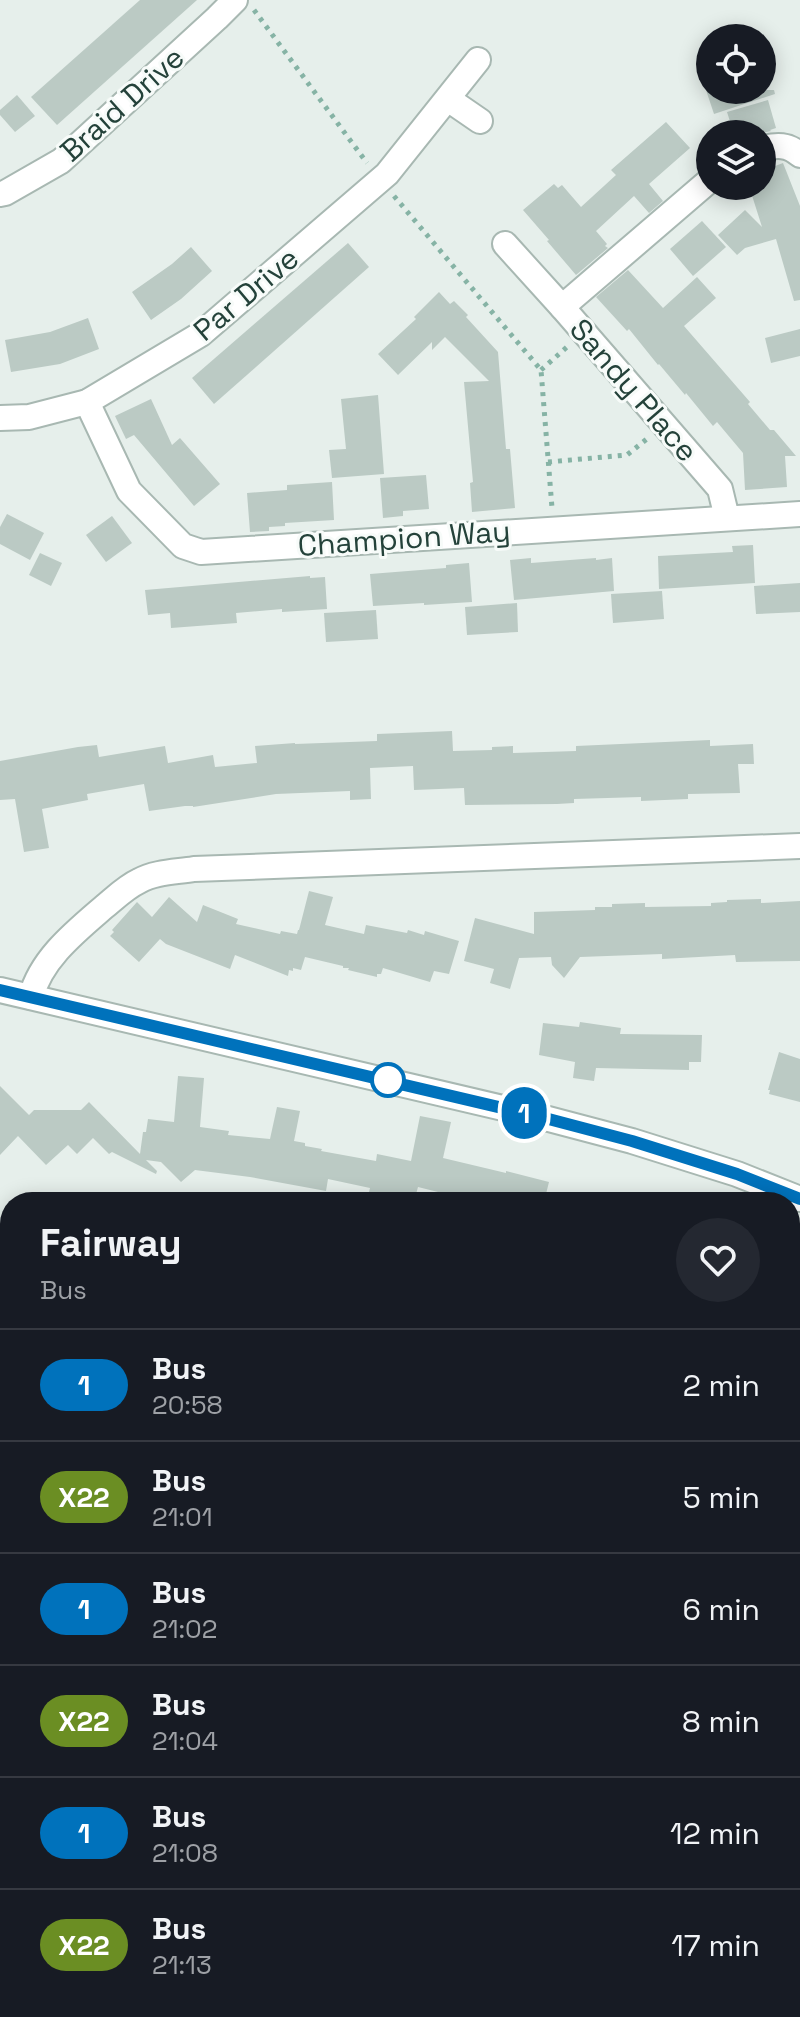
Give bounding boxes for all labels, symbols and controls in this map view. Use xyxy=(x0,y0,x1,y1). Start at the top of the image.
map controls xyxy=(696,24,776,200)
button: locate xyxy=(696,24,776,104)
street label: Braid Drive xyxy=(52,38,192,170)
button: layers xyxy=(696,120,776,200)
street label: Par Drive xyxy=(185,239,307,349)
street label: Sandy Place xyxy=(561,310,707,470)
street label: Champion Way xyxy=(296,511,512,565)
unlabelled marker xyxy=(371,1063,405,1097)
line badge: 1 xyxy=(498,1087,550,1139)
text: 1 xyxy=(518,1095,530,1131)
button: heart xyxy=(676,1218,760,1302)
text: Fairway xyxy=(40,1219,182,1267)
text: Bus xyxy=(40,1273,87,1307)
text: Bus xyxy=(152,1349,206,1388)
text: 2 min xyxy=(683,1366,760,1405)
text: 1 xyxy=(78,1367,90,1403)
text: 20:58 xyxy=(152,1388,223,1422)
text: Bus xyxy=(152,1461,206,1500)
text: 5 min xyxy=(683,1478,760,1517)
text: X22 xyxy=(58,1479,110,1515)
text: 21:01 xyxy=(152,1500,213,1534)
text: Bus xyxy=(152,1573,206,1612)
text: 6 min xyxy=(682,1590,760,1629)
text: 1 xyxy=(78,1591,90,1627)
text: 21:02 xyxy=(152,1612,217,1646)
text: Bus xyxy=(152,1685,206,1724)
text: 8 min xyxy=(682,1702,760,1741)
text: X22 xyxy=(58,1703,110,1739)
text: 21:04 xyxy=(152,1724,218,1758)
text: Bus xyxy=(152,1797,206,1836)
text: 12 min xyxy=(670,1814,760,1853)
text: 1 xyxy=(78,1815,90,1851)
text: 21:08 xyxy=(152,1836,218,1870)
text: Bus xyxy=(152,1909,206,1948)
text: 17 min xyxy=(671,1926,760,1965)
text: X22 xyxy=(58,1927,110,1963)
text: 21:13 xyxy=(152,1948,212,1982)

